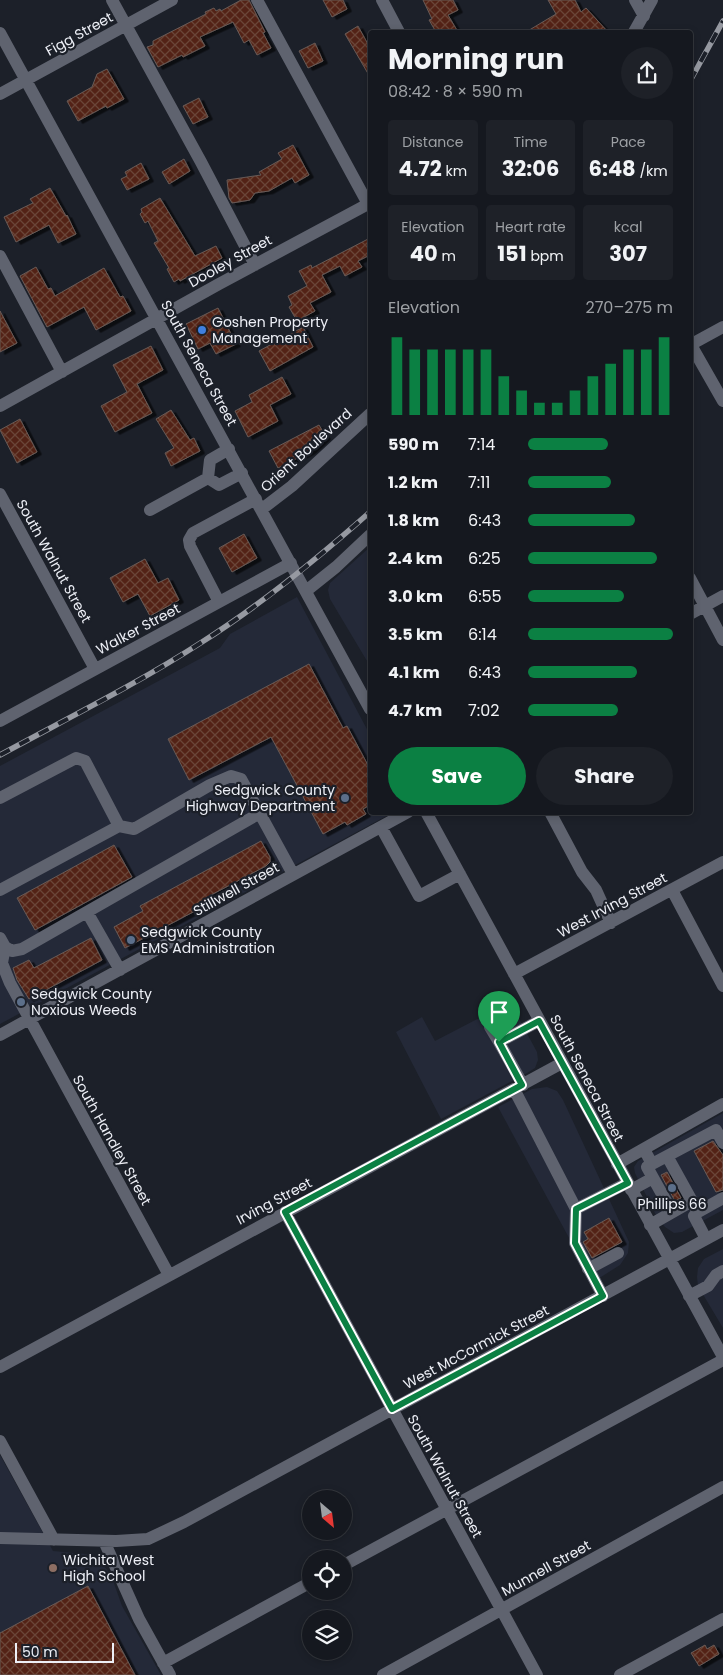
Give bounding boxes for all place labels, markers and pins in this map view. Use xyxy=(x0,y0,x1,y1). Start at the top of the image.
place label: Goshen Property Management xyxy=(212,312,328,348)
marker: Goshen Property Management xyxy=(196,324,208,336)
place label: Sedgwick County Highway Department xyxy=(186,780,335,816)
marker: Sedgwick County Highway Department xyxy=(339,792,351,804)
place label: Sedgwick County EMS Administration xyxy=(141,922,275,958)
marker: Sedgwick County EMS Administration xyxy=(125,934,137,946)
place label: Sedgwick County Noxious Weeds xyxy=(31,984,152,1020)
pin xyxy=(478,991,520,1042)
marker: Sedgwick County Noxious Weeds xyxy=(15,996,27,1008)
marker: Phillips 66 xyxy=(666,1182,678,1194)
place label: Phillips 66 xyxy=(637,1194,707,1214)
place label: Wichita West High School xyxy=(63,1550,154,1586)
marker: Wichita West High School xyxy=(47,1562,59,1574)

